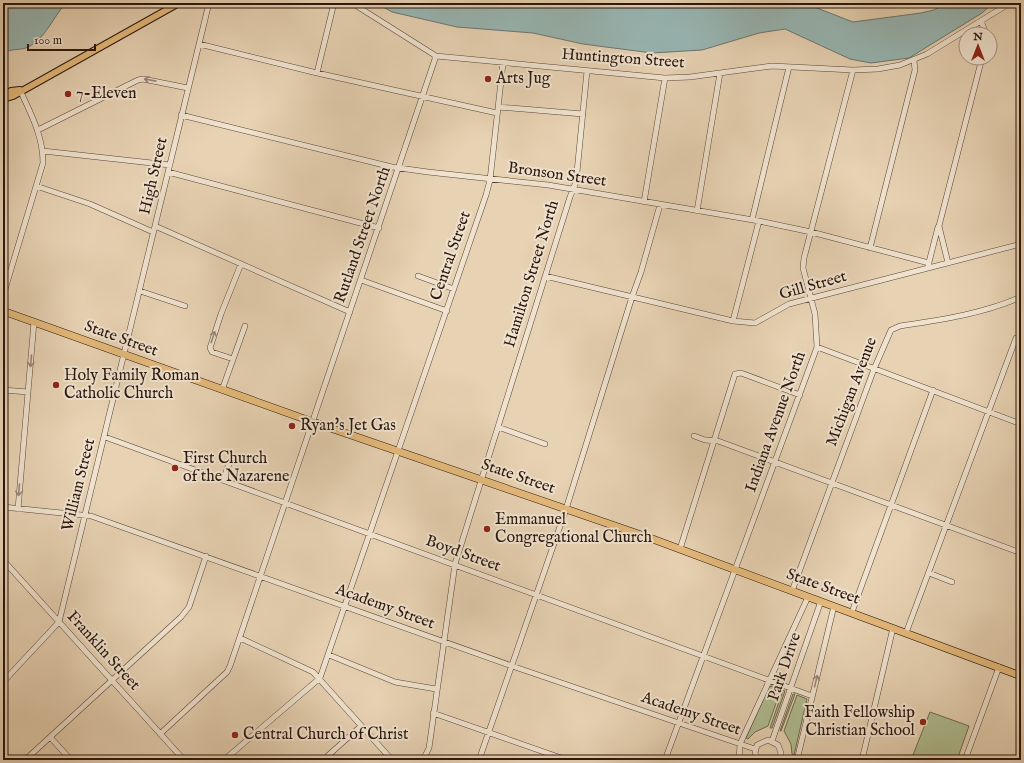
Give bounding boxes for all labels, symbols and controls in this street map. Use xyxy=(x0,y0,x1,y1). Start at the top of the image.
scale bar xyxy=(28,26,95,52)
north arrow xyxy=(958,26,998,66)
text: N xyxy=(972,30,983,44)
text: 100 m xyxy=(34,33,62,48)
street label: Huntington Street xyxy=(561,45,686,73)
place label: Arts Jug xyxy=(495,69,551,89)
marker: Arts Jug xyxy=(483,74,493,84)
one-way arrow xyxy=(144,76,157,84)
place label: 7-Eleven xyxy=(76,84,137,104)
marker: 7-Eleven xyxy=(63,89,73,99)
street label: High Street xyxy=(135,135,173,216)
street label: Bronson Street xyxy=(506,158,608,192)
street label: Rutland Street North xyxy=(330,164,396,306)
street label: Hamilton Street North xyxy=(500,198,564,350)
street label: Central Street xyxy=(426,208,476,303)
street label: Gill Street xyxy=(777,267,849,305)
street label: State Street xyxy=(82,316,161,362)
one-way arrow xyxy=(210,330,217,343)
street label: Michigan Avenue xyxy=(822,335,882,449)
street label: Indiana Avenue North xyxy=(741,348,811,495)
one-way arrow xyxy=(27,354,34,367)
place label: Holy Family Roman Catholic Church xyxy=(64,366,200,404)
marker: Holy Family Roman Catholic Church xyxy=(51,380,61,390)
place label: Ryan's Jet Gas xyxy=(300,416,396,436)
marker: Ryan's Jet Gas xyxy=(287,421,297,431)
street label: William Street xyxy=(58,436,100,534)
place label: First Church of the Nazarene xyxy=(183,449,289,487)
street label: State Street xyxy=(478,455,558,499)
marker: First Church of the Nazarene xyxy=(170,463,180,473)
one-way arrow xyxy=(16,484,23,497)
place label: Emmanuel Congregational Church xyxy=(495,510,652,548)
marker: Emmanuel Congregational Church xyxy=(482,524,492,534)
street label: Boyd Street xyxy=(423,531,504,577)
street label: State Street xyxy=(784,564,863,610)
street label: Academy Street xyxy=(332,580,438,634)
street label: Franklin Street xyxy=(62,607,144,695)
street label: Park Drive xyxy=(764,630,806,704)
one-way arrow xyxy=(812,675,820,688)
street label: Academy Street xyxy=(638,687,744,741)
place label: Faith Fellowship Christian School xyxy=(804,703,916,741)
marker: Faith Fellowship Christian School xyxy=(918,717,928,727)
place label: Central Church of Christ xyxy=(243,725,409,745)
marker: Central Church of Christ xyxy=(230,730,240,740)

